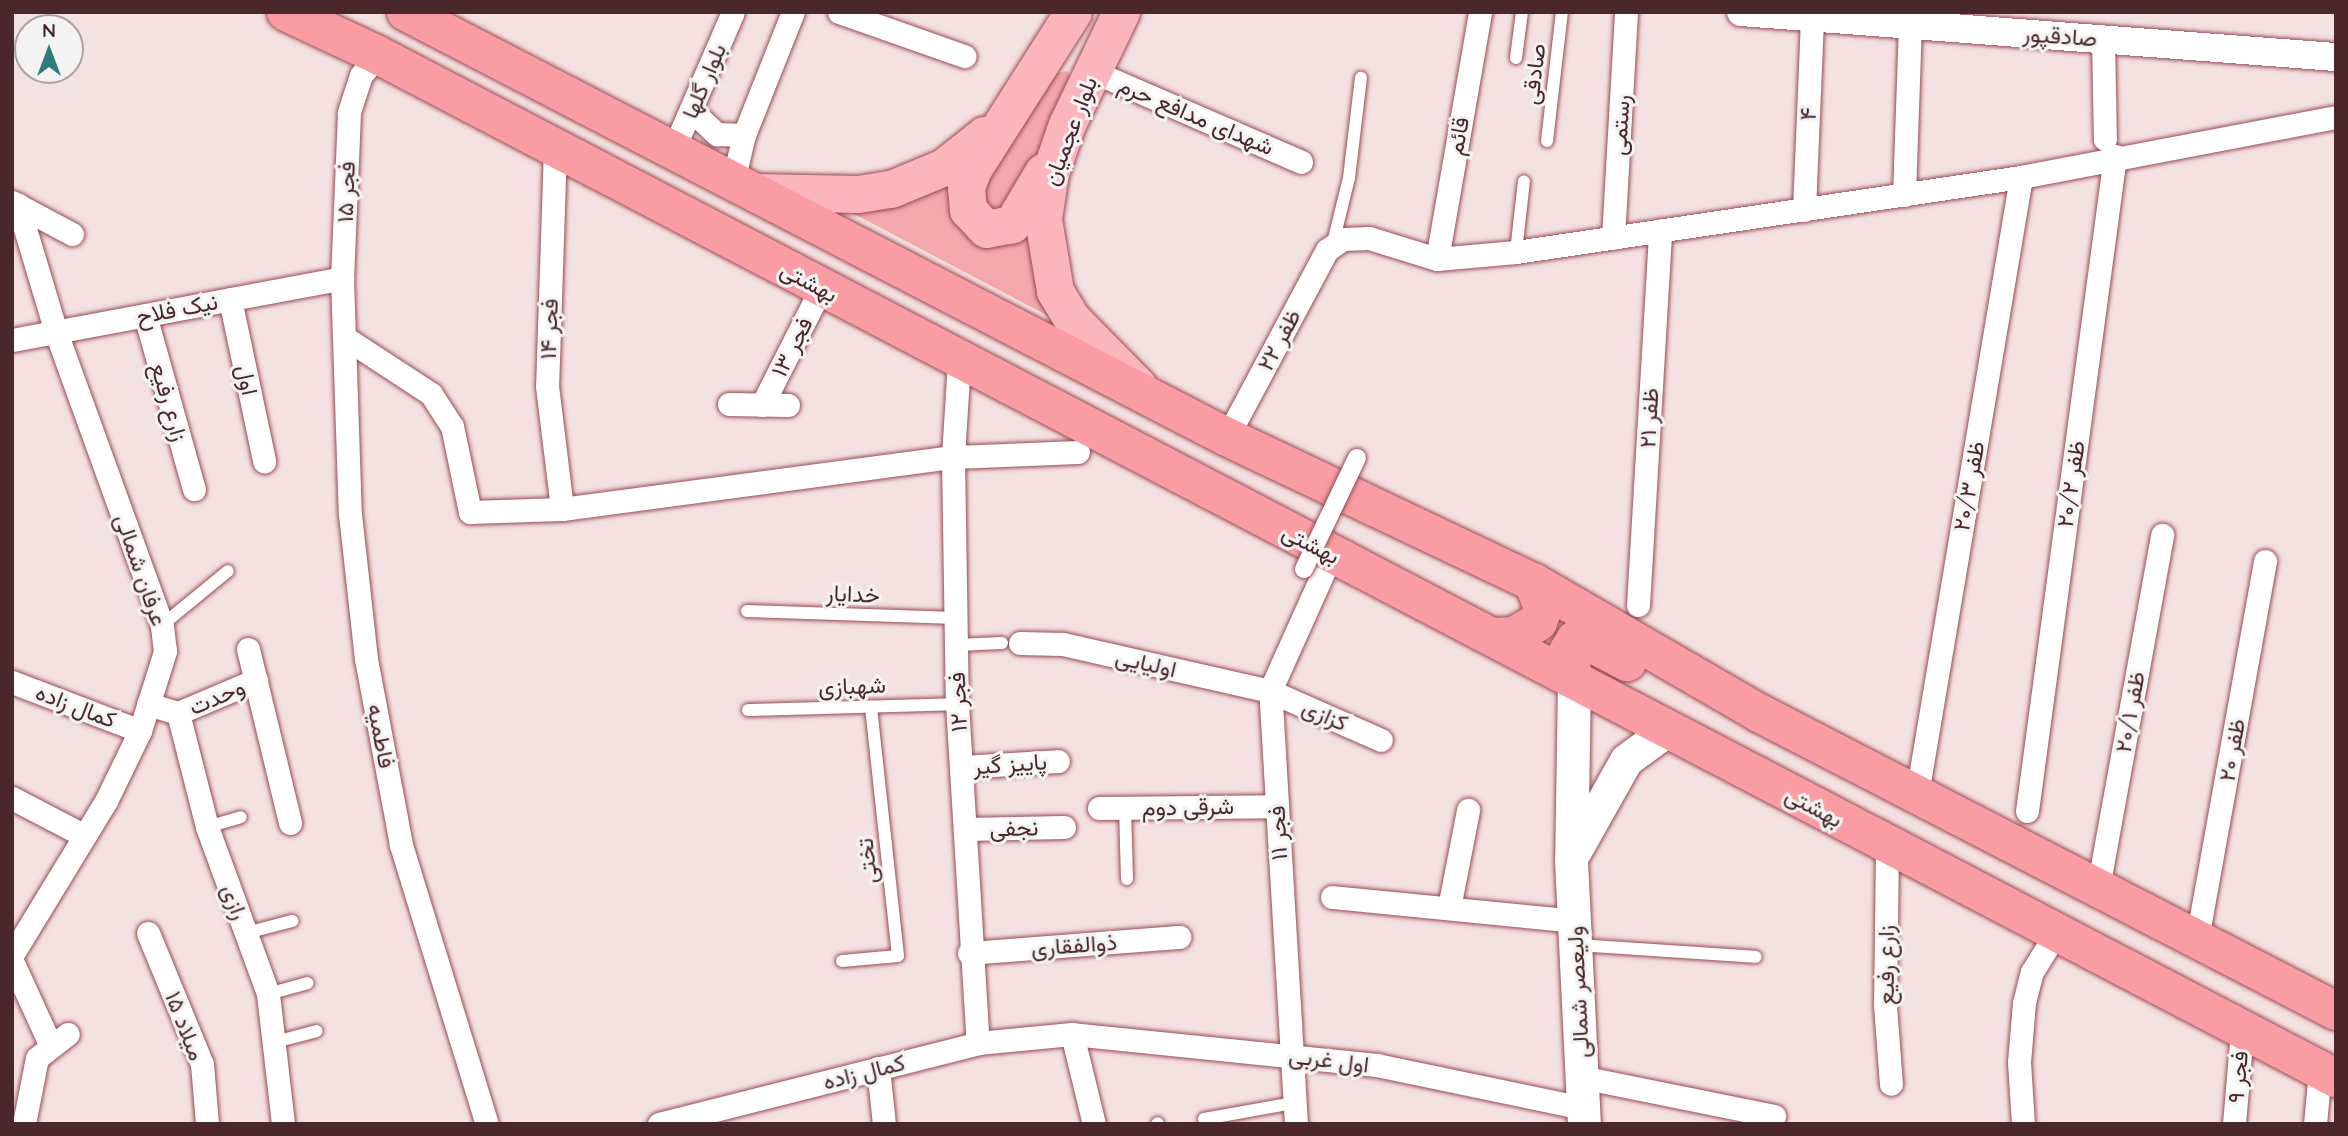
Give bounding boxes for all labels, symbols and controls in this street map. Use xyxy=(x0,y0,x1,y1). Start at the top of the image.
north arrow xyxy=(14,14,84,84)
text: N xyxy=(42,18,56,42)
street label: صادقپور xyxy=(2022,20,2098,52)
street label: بلوار گلها xyxy=(676,39,732,123)
street label: صادقی xyxy=(1517,42,1551,106)
street label: شهدای مدافع حرم xyxy=(1114,71,1278,161)
street label: بلوار عجمیان xyxy=(1037,73,1103,189)
street label: رستمی xyxy=(1604,94,1636,156)
street label: ۴ xyxy=(1794,107,1822,121)
street label: قائم xyxy=(1441,115,1475,157)
street label: فجر ۱۵ xyxy=(331,161,361,223)
street label: بهشتی xyxy=(776,256,842,308)
street label: نیک فلاح xyxy=(134,288,220,330)
street label: فجر ۱۴ xyxy=(534,298,564,360)
street label: ظفر ۲۲ xyxy=(1251,305,1307,375)
street label: فجر ۱۳ xyxy=(765,313,819,381)
street label: زارع رفیع xyxy=(145,360,193,444)
street label: اول xyxy=(230,362,264,398)
street label: ظفر ۲۱ xyxy=(1634,387,1664,449)
street label: ظفر ۲۰/۳ xyxy=(1948,439,1990,533)
street label: ظفر ۲۰/۲ xyxy=(2051,439,2091,529)
street label: عرفان شمالی xyxy=(109,510,173,630)
street label: بهشتی xyxy=(1278,518,1344,570)
street label: خدایار xyxy=(826,579,880,609)
street label: اولیایی xyxy=(1113,643,1179,683)
street label: ظفر ۲۰/۱ xyxy=(2109,669,2151,755)
street label: شهبازی xyxy=(818,671,886,701)
street label: فجر ۱۲ xyxy=(943,672,973,732)
street label: وحدت xyxy=(185,673,249,721)
street label: کمال زاده xyxy=(32,678,120,734)
street label: کزازی xyxy=(1298,693,1352,737)
street label: فاطمیه xyxy=(361,701,401,771)
street label: ظفر ۲۰ xyxy=(2213,716,2251,784)
street label: پاییز گیر xyxy=(972,748,1048,780)
street label: بهشتی xyxy=(1781,781,1847,833)
street label: شرقی دوم xyxy=(1142,792,1234,822)
street label: فجر ۱۱ xyxy=(1263,805,1293,861)
street label: نجفی xyxy=(989,814,1039,842)
street label: تختی xyxy=(851,837,883,885)
street label: رازی xyxy=(216,880,254,924)
street label: ولیعصر شمالی xyxy=(1561,925,1595,1059)
street label: زارع رفیع xyxy=(1872,925,1900,1005)
street label: ذوالفقاری xyxy=(1030,928,1118,962)
street label: میلاد ۱۵ xyxy=(159,987,211,1065)
street label: اول غربی xyxy=(1287,1041,1371,1079)
street label: کمال زاده xyxy=(820,1048,908,1096)
street label: فجر ۹ xyxy=(2222,1050,2254,1104)

